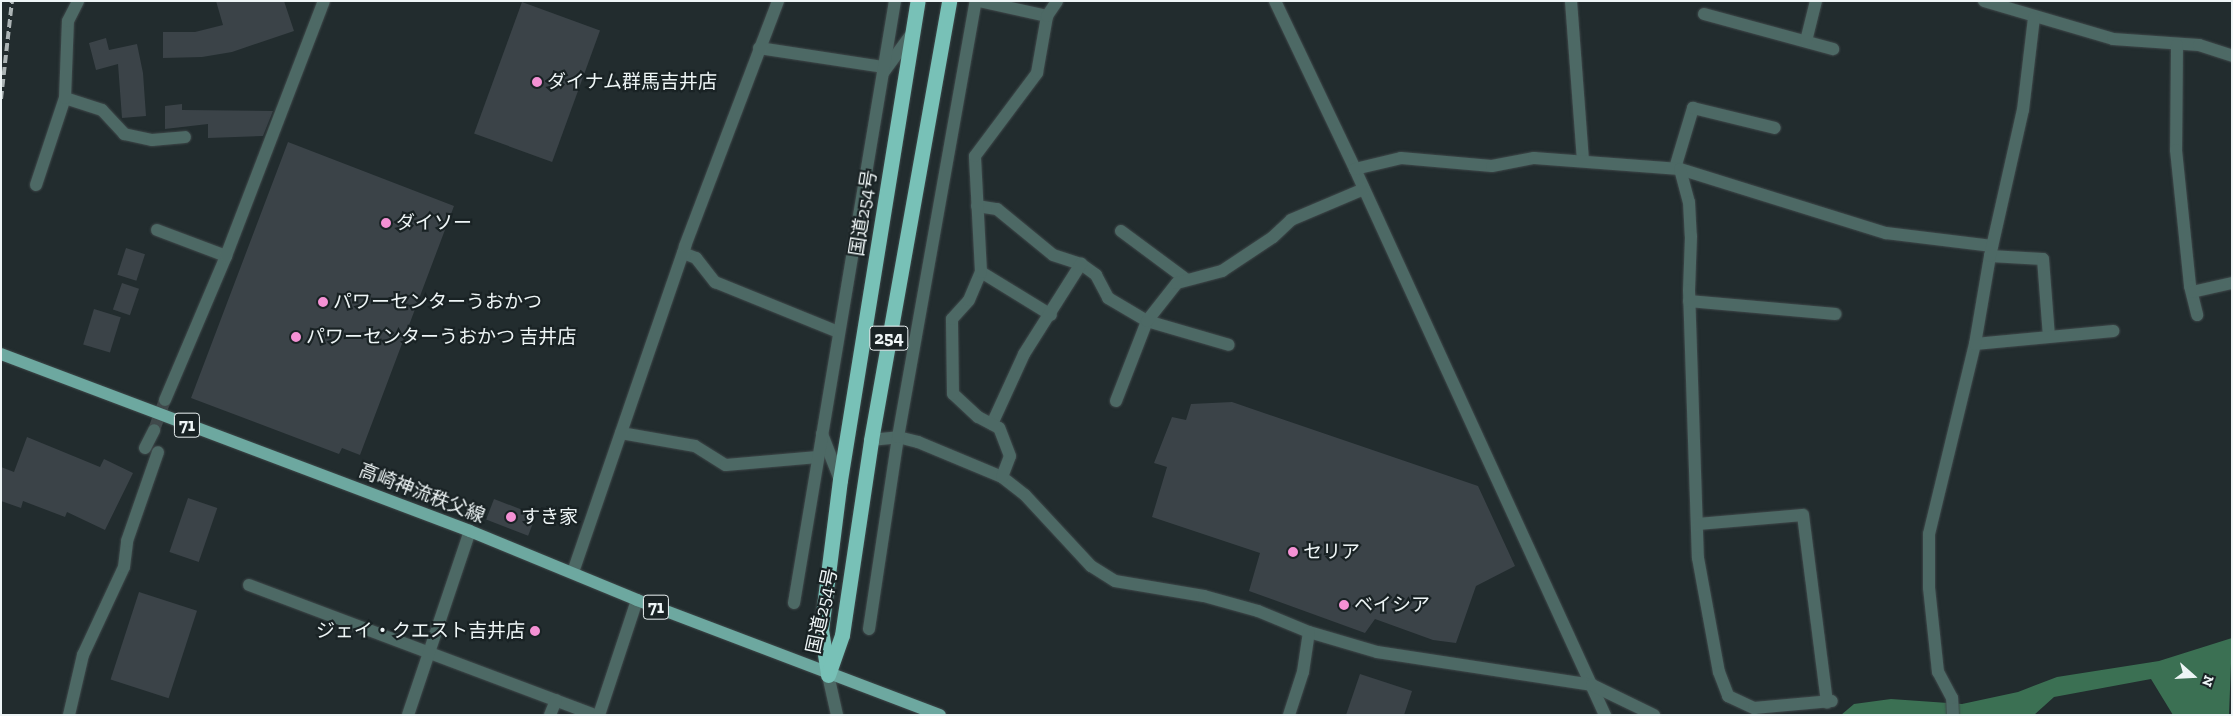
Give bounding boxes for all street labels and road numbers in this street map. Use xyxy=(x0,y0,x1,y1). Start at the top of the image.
street label: 国道254号 xyxy=(845,168,881,258)
road number: 254 xyxy=(869,322,909,353)
road number: 71 xyxy=(173,410,201,440)
street label: 高崎神流秩父線 xyxy=(356,459,488,527)
street label: 国道254号 xyxy=(802,566,842,656)
road number: 71 xyxy=(642,592,670,622)

